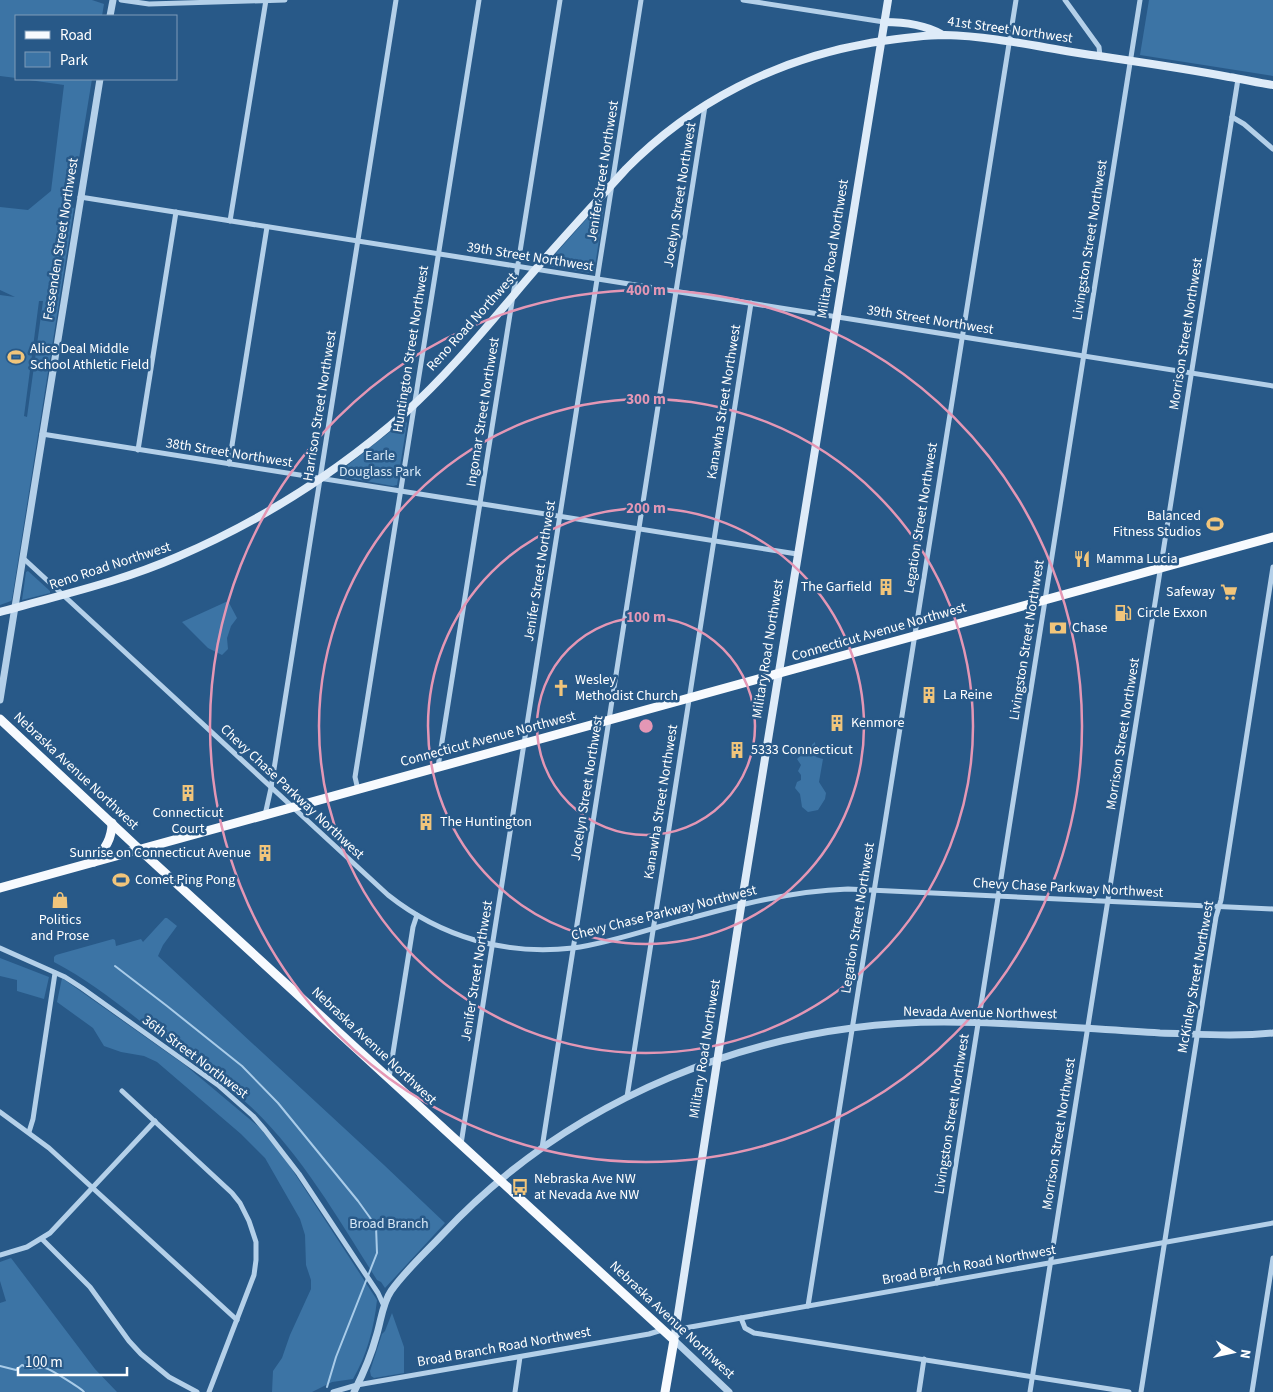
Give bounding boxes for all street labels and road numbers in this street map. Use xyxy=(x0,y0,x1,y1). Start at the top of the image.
street label: 41st Street Northwest xyxy=(946,11,1074,49)
street label: Jenifer Street Northwest xyxy=(582,99,624,243)
street label: Jocelyn Street Northwest xyxy=(659,121,701,269)
street label: Fessenden Street Northwest xyxy=(38,156,84,322)
street label: Livingston Street Northwest xyxy=(1067,158,1113,322)
street label: Military Road Northwest xyxy=(812,178,854,320)
street label: 39th Street Northwest xyxy=(465,237,595,277)
street label: Morrison Street Northwest xyxy=(1164,256,1208,412)
street label: Huntington Street Northwest xyxy=(388,264,434,434)
street label: Reno Road Northwest xyxy=(422,268,522,376)
street label: 39th Street Northwest xyxy=(865,300,995,340)
street label: Kanawha Street Northwest xyxy=(702,323,746,481)
street label: Harrison Street Northwest xyxy=(298,329,342,483)
street label: Ingomar Street Northwest xyxy=(461,336,505,488)
street label: 38th Street Northwest xyxy=(164,433,294,473)
street label: Legation Street Northwest xyxy=(899,441,943,595)
street label: Jenifer Street Northwest xyxy=(519,499,561,643)
street label: Reno Road Northwest xyxy=(47,537,174,595)
street label: Livingston Street Northwest xyxy=(1004,558,1050,722)
street label: Military Road Northwest xyxy=(747,578,789,720)
street label: Connecticut Avenue Northwest xyxy=(789,597,969,667)
street label: Morrison Street Northwest xyxy=(1101,656,1145,812)
street label: Connecticut Avenue Northwest xyxy=(398,706,578,772)
street label: Nebraska Avenue Northwest xyxy=(9,707,143,835)
street label: Jocelyn Street Northwest xyxy=(566,714,608,862)
street label: Chevy Chase Parkway Northwest xyxy=(216,720,369,864)
street label: Kanawha Street Northwest xyxy=(639,723,683,881)
street label: Legation Street Northwest xyxy=(836,841,880,995)
street label: Chevy Chase Parkway Northwest xyxy=(972,873,1164,903)
street label: Chevy Chase Parkway Northwest xyxy=(569,880,759,946)
street label: Jenifer Street Northwest xyxy=(456,899,498,1043)
street label: McKinley Street Northwest xyxy=(1173,899,1219,1055)
street label: Military Road Northwest xyxy=(684,978,726,1120)
street label: Nebraska Avenue Northwest xyxy=(307,982,441,1110)
street label: Nevada Avenue Northwest xyxy=(903,1002,1057,1024)
street label: 36th Street Northwest xyxy=(138,1010,252,1104)
street label: Livingston Street Northwest xyxy=(929,1032,975,1196)
street label: Morrison Street Northwest xyxy=(1037,1056,1081,1212)
street label: Broad Branch Road Northwest xyxy=(880,1240,1058,1290)
street label: Nebraska Avenue Northwest xyxy=(605,1256,739,1384)
street label: Broad Branch Road Northwest xyxy=(415,1322,593,1372)

